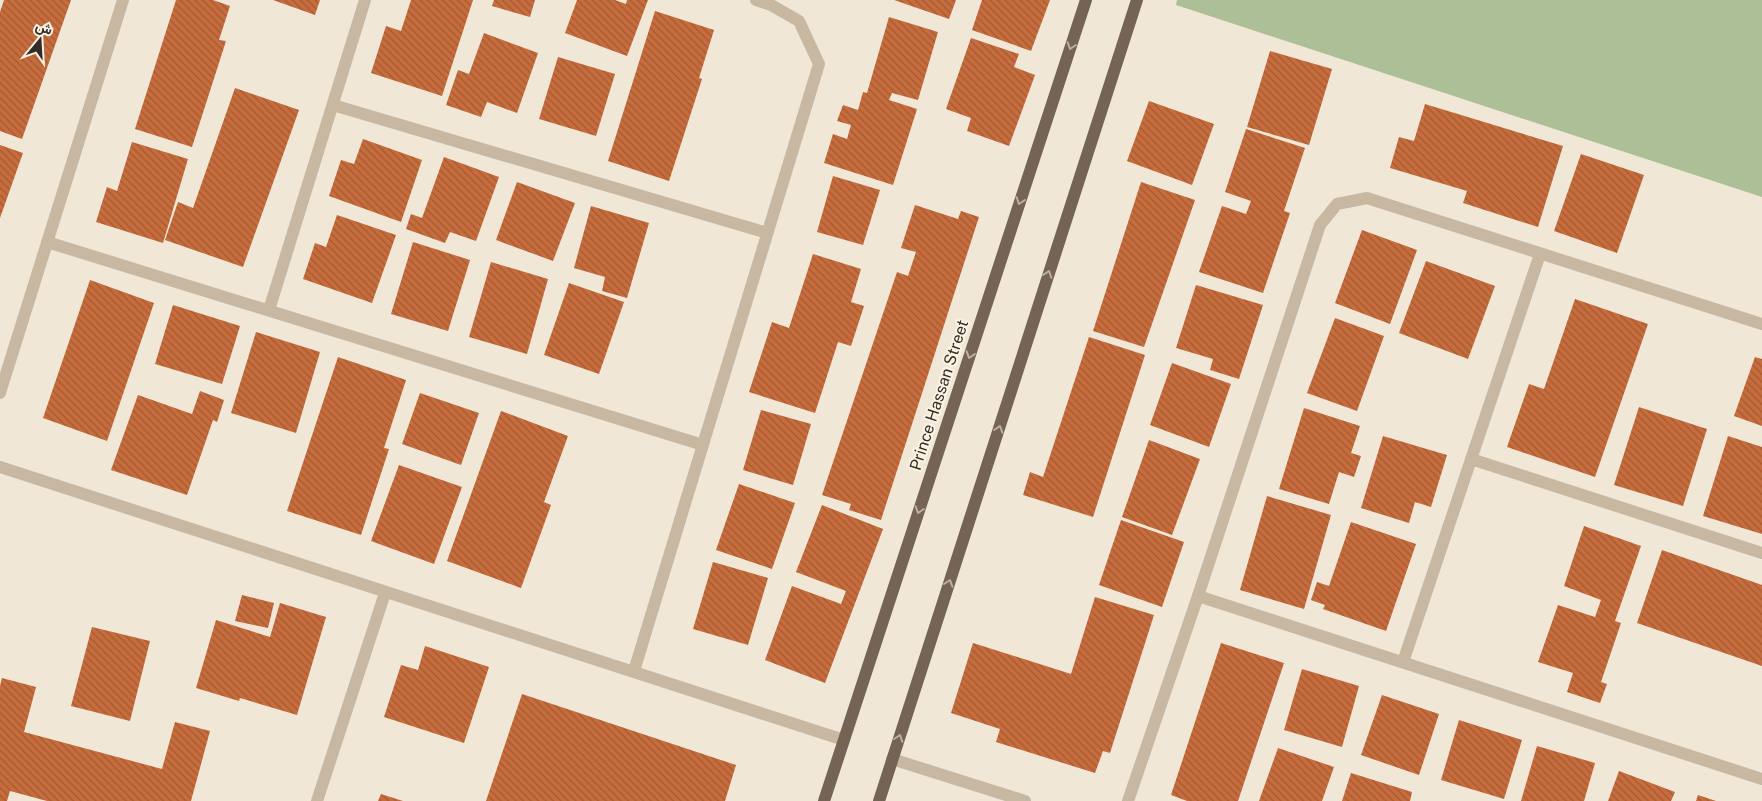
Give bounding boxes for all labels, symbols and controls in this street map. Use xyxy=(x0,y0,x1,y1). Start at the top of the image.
north arrow xyxy=(15,15,65,65)
text: ش xyxy=(33,17,55,39)
one-way arrow xyxy=(1067,42,1077,50)
one-way arrow xyxy=(1016,196,1026,204)
one-way arrow xyxy=(1043,270,1053,279)
street label: Prince Hassan Street xyxy=(906,317,972,473)
one-way arrow xyxy=(965,350,975,359)
one-way arrow xyxy=(993,425,1003,433)
one-way arrow xyxy=(915,505,925,513)
one-way arrow xyxy=(943,580,953,588)
one-way arrow xyxy=(893,734,903,743)

